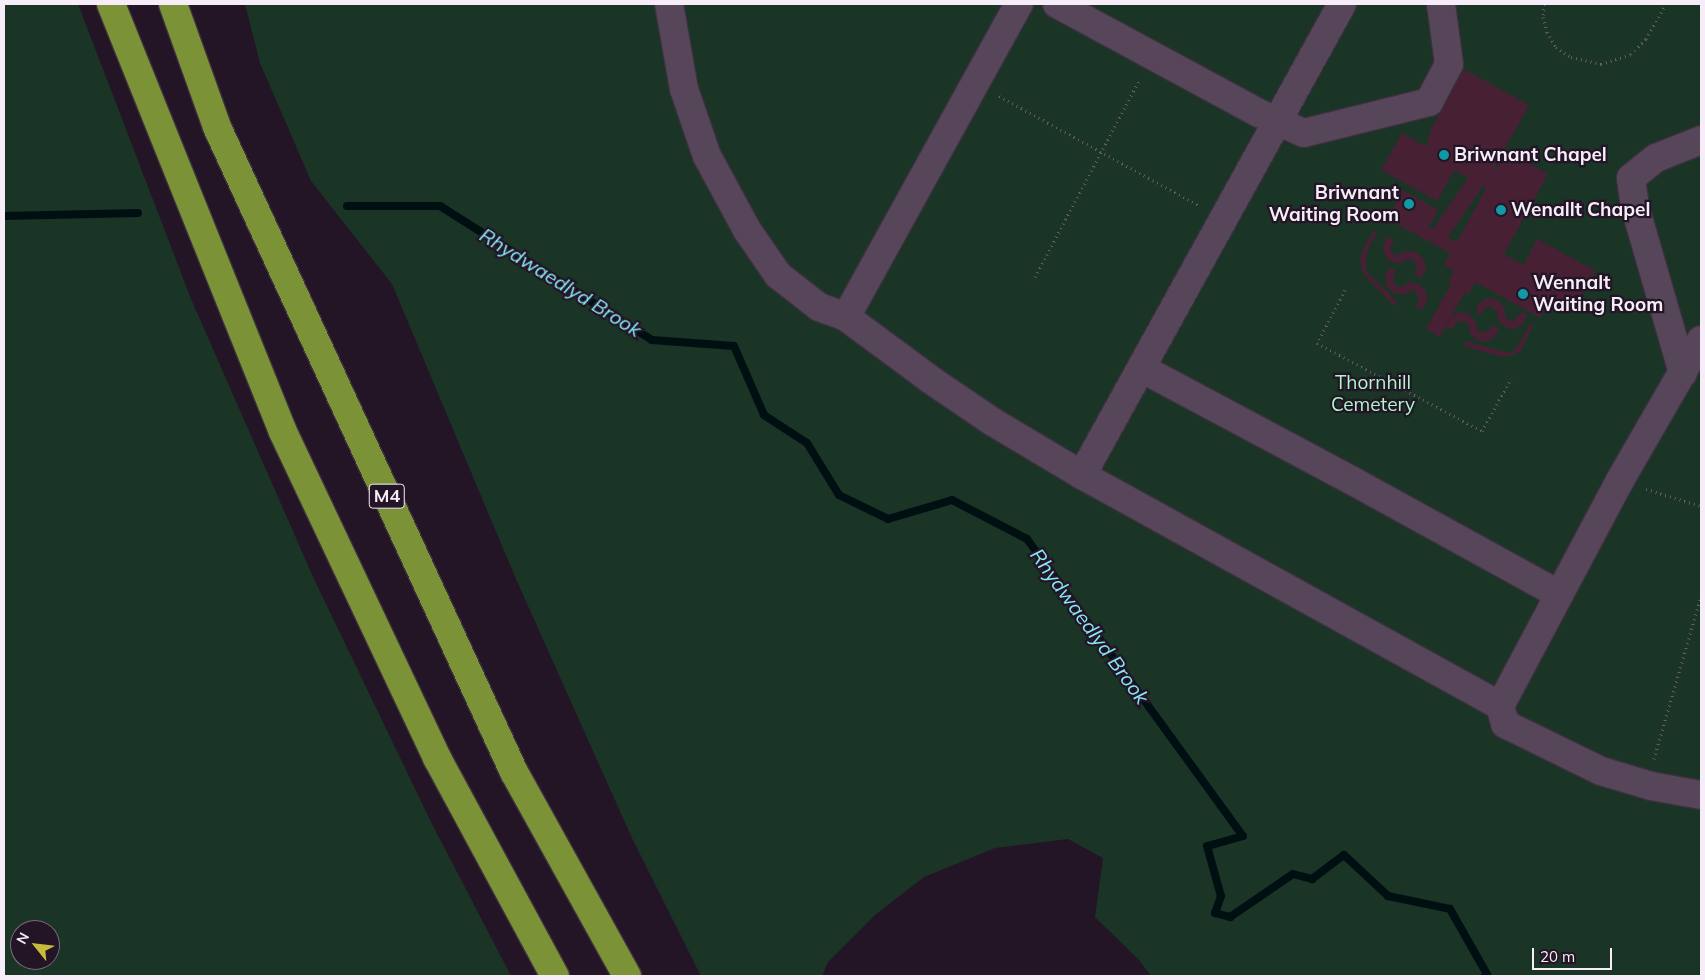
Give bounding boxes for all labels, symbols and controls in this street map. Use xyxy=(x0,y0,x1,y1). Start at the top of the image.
place label: Briwnant Chapel xyxy=(1454,144,1607,166)
marker: Briwnant Chapel xyxy=(1438,149,1450,161)
place label: Briwnant Waiting Room xyxy=(1269,182,1399,226)
marker: Briwnant Waiting Room xyxy=(1403,198,1415,210)
place label: Wenallt Chapel xyxy=(1511,199,1650,221)
marker: Wenallt Chapel xyxy=(1495,204,1507,216)
water label: Rhydwaedlyd Brook xyxy=(476,222,646,342)
place label: Wennalt Waiting Room xyxy=(1533,272,1663,316)
marker: Wennalt Waiting Room xyxy=(1517,288,1529,300)
park label: Thornhill Cemetery xyxy=(1331,372,1415,416)
road number: M4 xyxy=(368,481,406,512)
water label: Rhydwaedlyd Brook xyxy=(1026,544,1154,708)
north arrow xyxy=(10,920,60,970)
text: N xyxy=(12,929,33,947)
scale bar xyxy=(1535,938,1615,970)
text: 20 m xyxy=(1540,947,1575,966)

